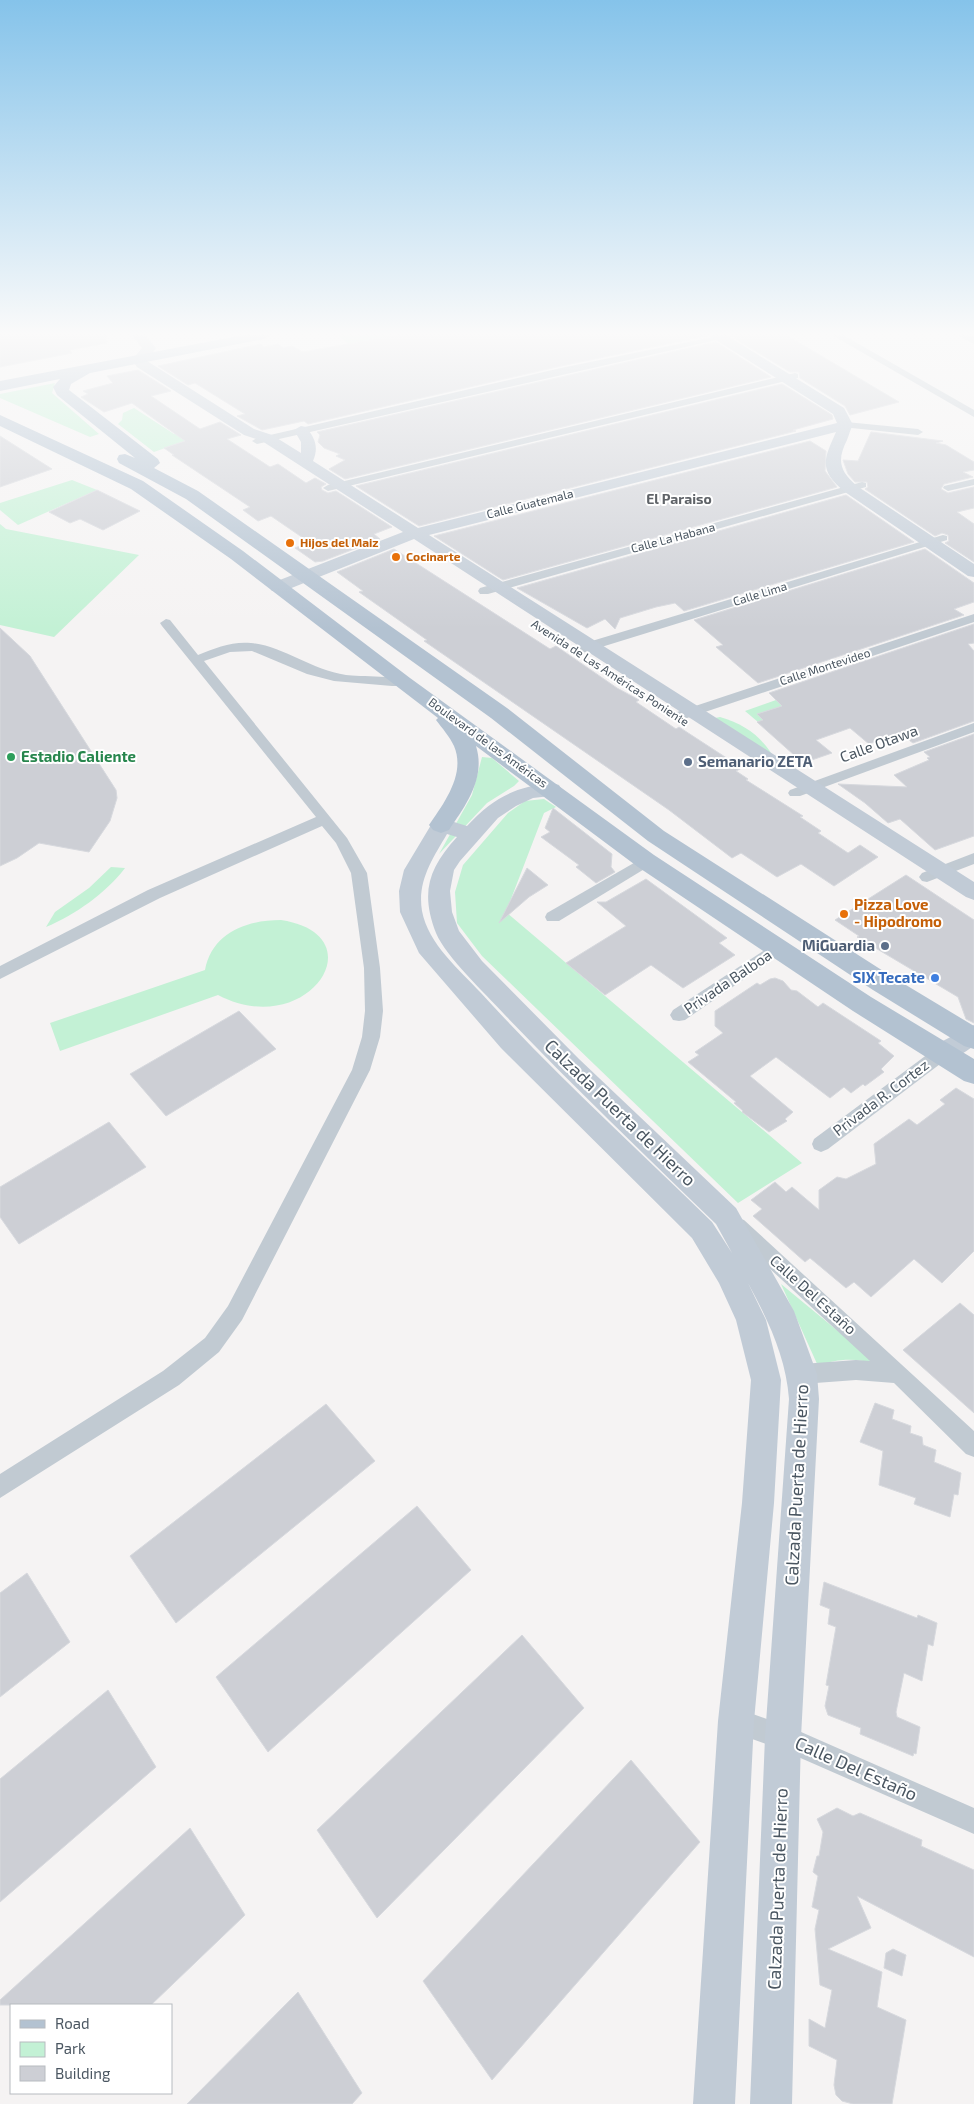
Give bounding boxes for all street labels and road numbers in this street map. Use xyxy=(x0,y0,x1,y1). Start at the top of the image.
street label: Calle Guatemala xyxy=(485,485,575,521)
street label: Calle La Habana xyxy=(629,519,716,555)
street label: Calle Lima xyxy=(731,578,788,608)
street label: Avenida de Las Américas Poniente xyxy=(529,616,692,728)
street label: Calle Montevideo xyxy=(778,645,872,687)
street label: Boulevard de las Américas xyxy=(426,694,551,790)
street label: Calle Otawa xyxy=(837,721,920,765)
street label: Privada Balboa xyxy=(680,945,775,1017)
street label: Calzada Puerta de Hierro xyxy=(540,1034,701,1190)
street label: Privada R. Cortez xyxy=(829,1055,932,1139)
street label: Calle Del Estaño xyxy=(767,1251,860,1338)
street label: Calzada Puerta de Hierro xyxy=(780,1384,812,1586)
street label: Calle Del Estaño xyxy=(792,1731,921,1805)
street label: Calzada Puerta de Hierro xyxy=(762,1788,792,1990)

